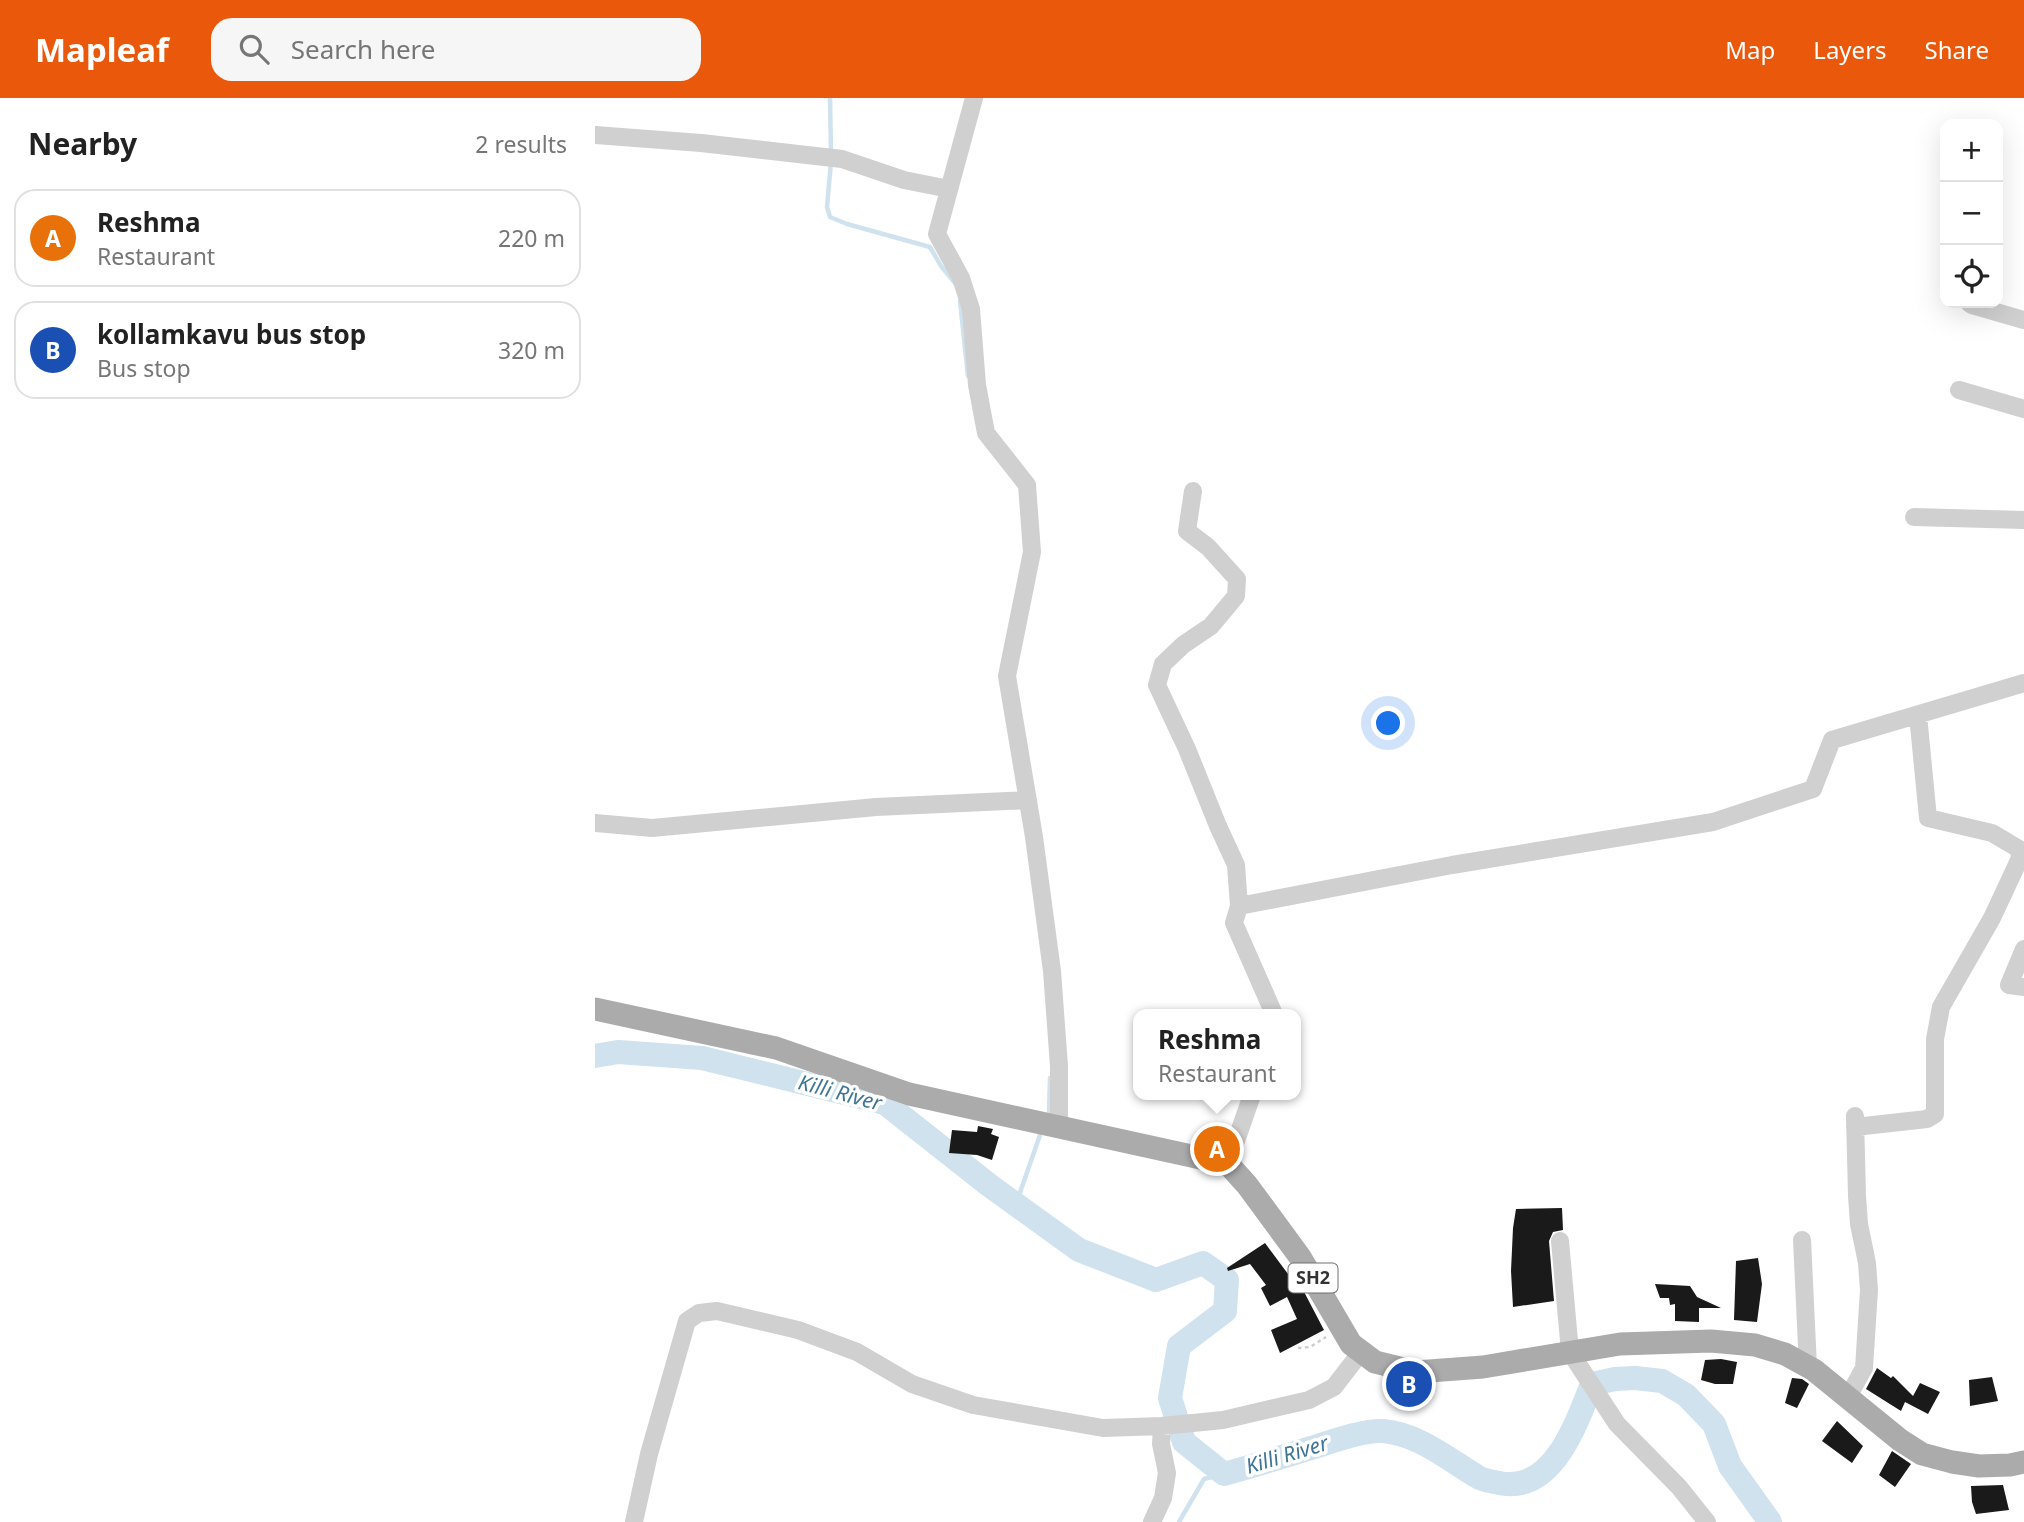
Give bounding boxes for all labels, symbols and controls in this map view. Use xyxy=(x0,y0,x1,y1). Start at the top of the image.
search box xyxy=(211,18,701,81)
text: Mapleaf xyxy=(35,27,169,72)
icon: search xyxy=(235,30,273,68)
text: Search here xyxy=(291,31,436,67)
text: Map xyxy=(1725,33,1775,66)
text: Layers xyxy=(1813,33,1887,66)
text: Share xyxy=(1925,33,1989,66)
map controls xyxy=(1940,119,2003,308)
button: + xyxy=(1940,119,2003,182)
text: Nearby xyxy=(28,123,137,164)
text: 2 results xyxy=(475,128,567,160)
button: − xyxy=(1940,182,2003,245)
text: Reshma xyxy=(97,204,200,240)
text: A xyxy=(45,222,61,254)
text: 220 m xyxy=(498,222,565,254)
text: Restaurant xyxy=(97,240,215,272)
button: locate xyxy=(1940,245,2003,308)
text: kollamkavu bus stop xyxy=(97,316,366,352)
text: B xyxy=(45,334,61,366)
text: 320 m xyxy=(498,334,565,366)
text: Bus stop xyxy=(97,352,191,384)
your location xyxy=(1371,706,1405,740)
popup xyxy=(1133,1009,1301,1100)
text: Reshma xyxy=(1158,1021,1261,1057)
text: Restaurant xyxy=(1158,1057,1276,1089)
water label: Killi River xyxy=(796,1068,887,1117)
pin: A xyxy=(1194,1123,1240,1175)
road number: SH2 xyxy=(1289,1264,1337,1293)
pin: B xyxy=(1386,1358,1432,1410)
water label: Killi River xyxy=(1242,1428,1333,1480)

